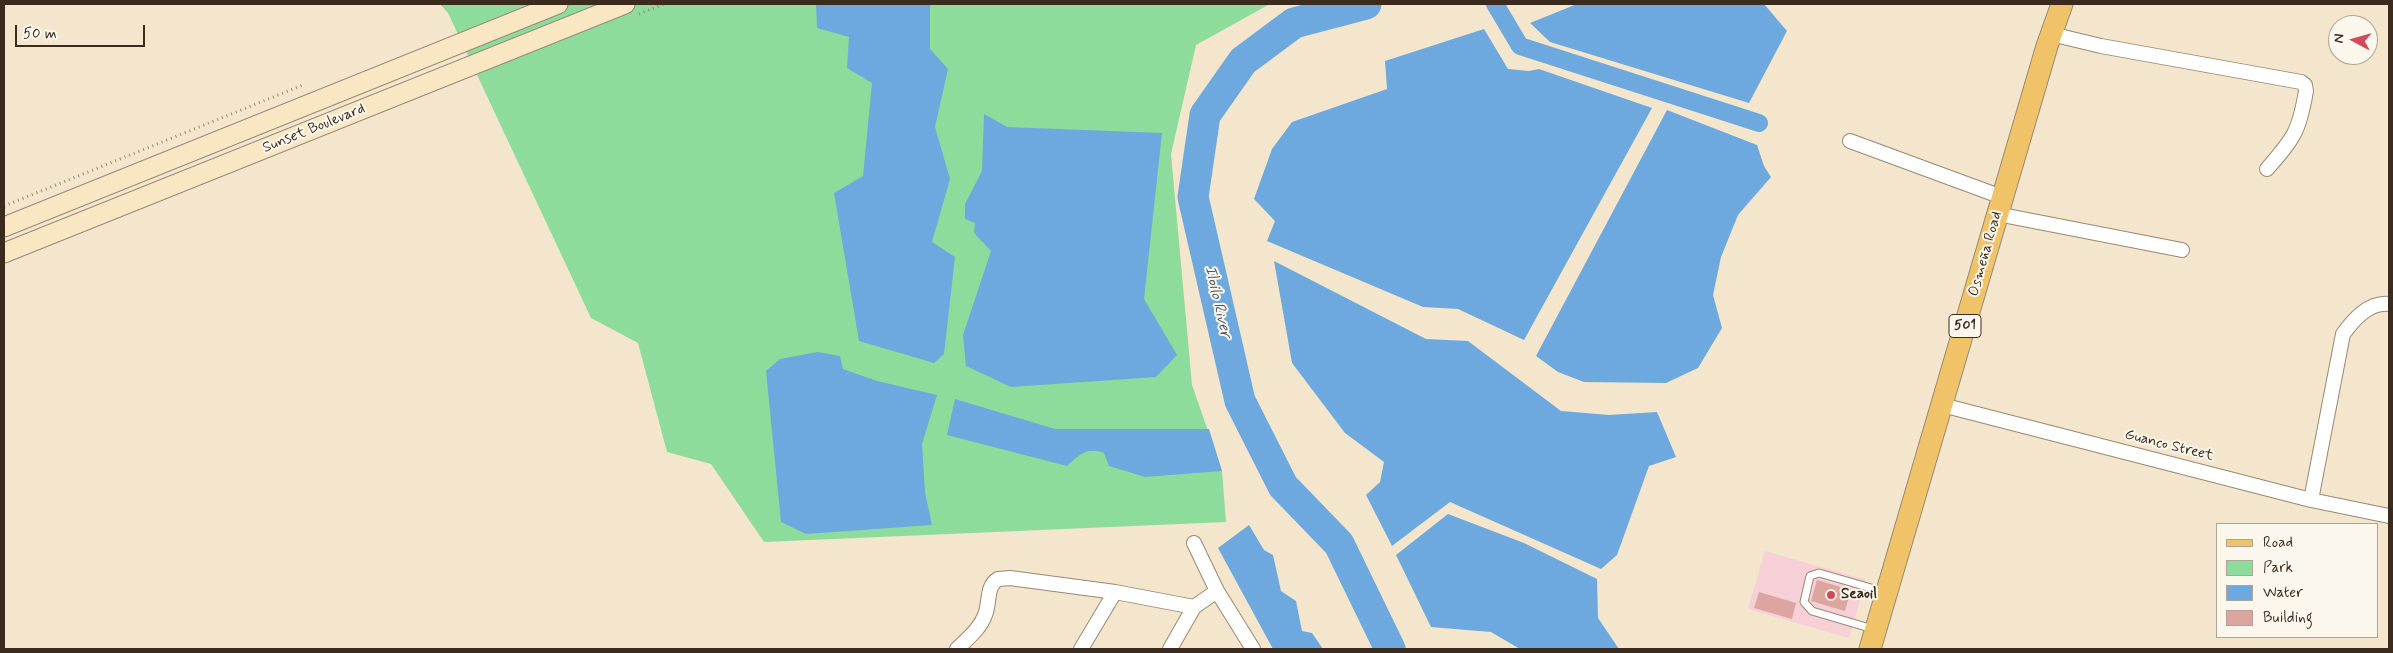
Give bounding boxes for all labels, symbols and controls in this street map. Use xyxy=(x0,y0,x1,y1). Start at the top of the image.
scale bar xyxy=(18,15,148,47)
north arrow xyxy=(2328,15,2378,65)
text: 50 m xyxy=(23,24,57,44)
text: N xyxy=(2330,33,2349,44)
street label: Sunset Boulevard xyxy=(260,100,368,158)
street label: Osmeña Road xyxy=(1965,210,2007,298)
water label: Iloilo River xyxy=(1199,264,1235,340)
road number: 501 xyxy=(1949,314,1981,338)
street label: Guanco Street xyxy=(2123,426,2215,466)
legend xyxy=(2216,523,2378,638)
text: Road xyxy=(2263,533,2293,553)
text: Park xyxy=(2263,558,2293,578)
text: Water xyxy=(2263,583,2303,603)
place label: Seaoil xyxy=(1841,586,1877,604)
marker: Seaoil xyxy=(1825,589,1837,601)
text: Building xyxy=(2263,608,2313,628)

